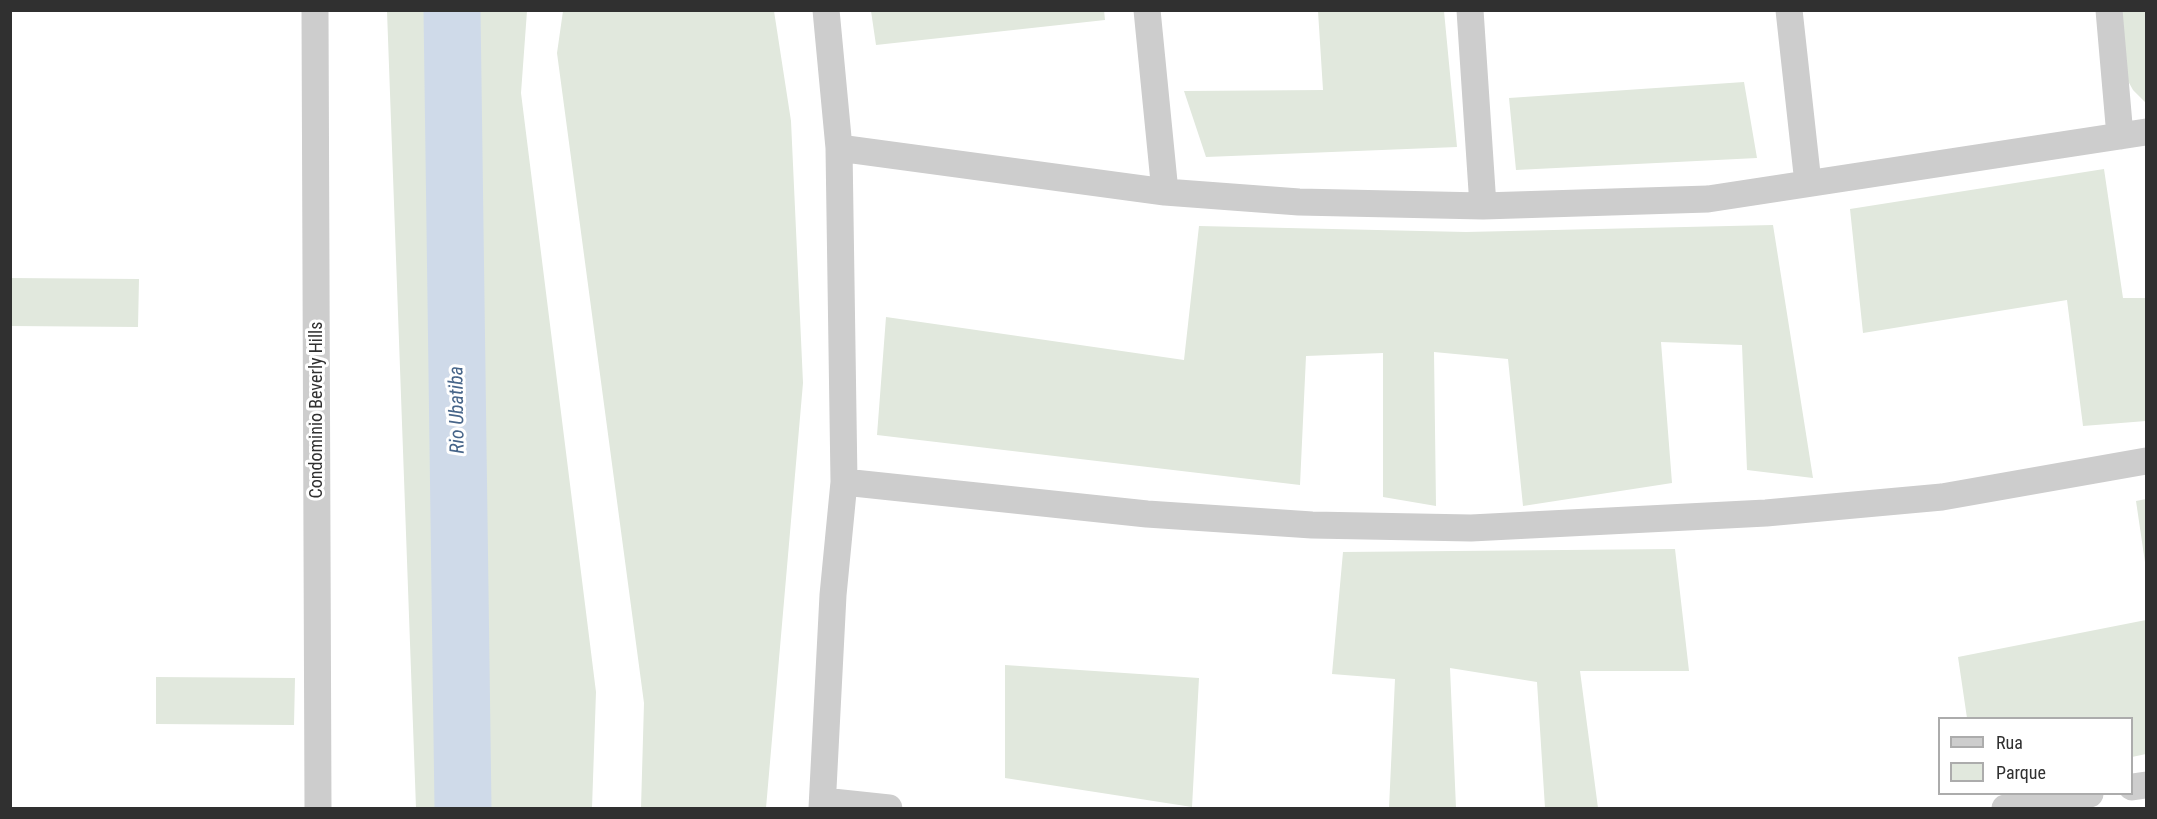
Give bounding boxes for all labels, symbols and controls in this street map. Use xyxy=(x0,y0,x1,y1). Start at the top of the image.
street label: Condominio Beverly Hills xyxy=(306,322,328,498)
water label: Rio Ubatiba xyxy=(445,366,471,454)
legend xyxy=(1938,717,2133,795)
text: Rua xyxy=(1996,732,2023,753)
text: Parque xyxy=(1996,762,2046,783)

